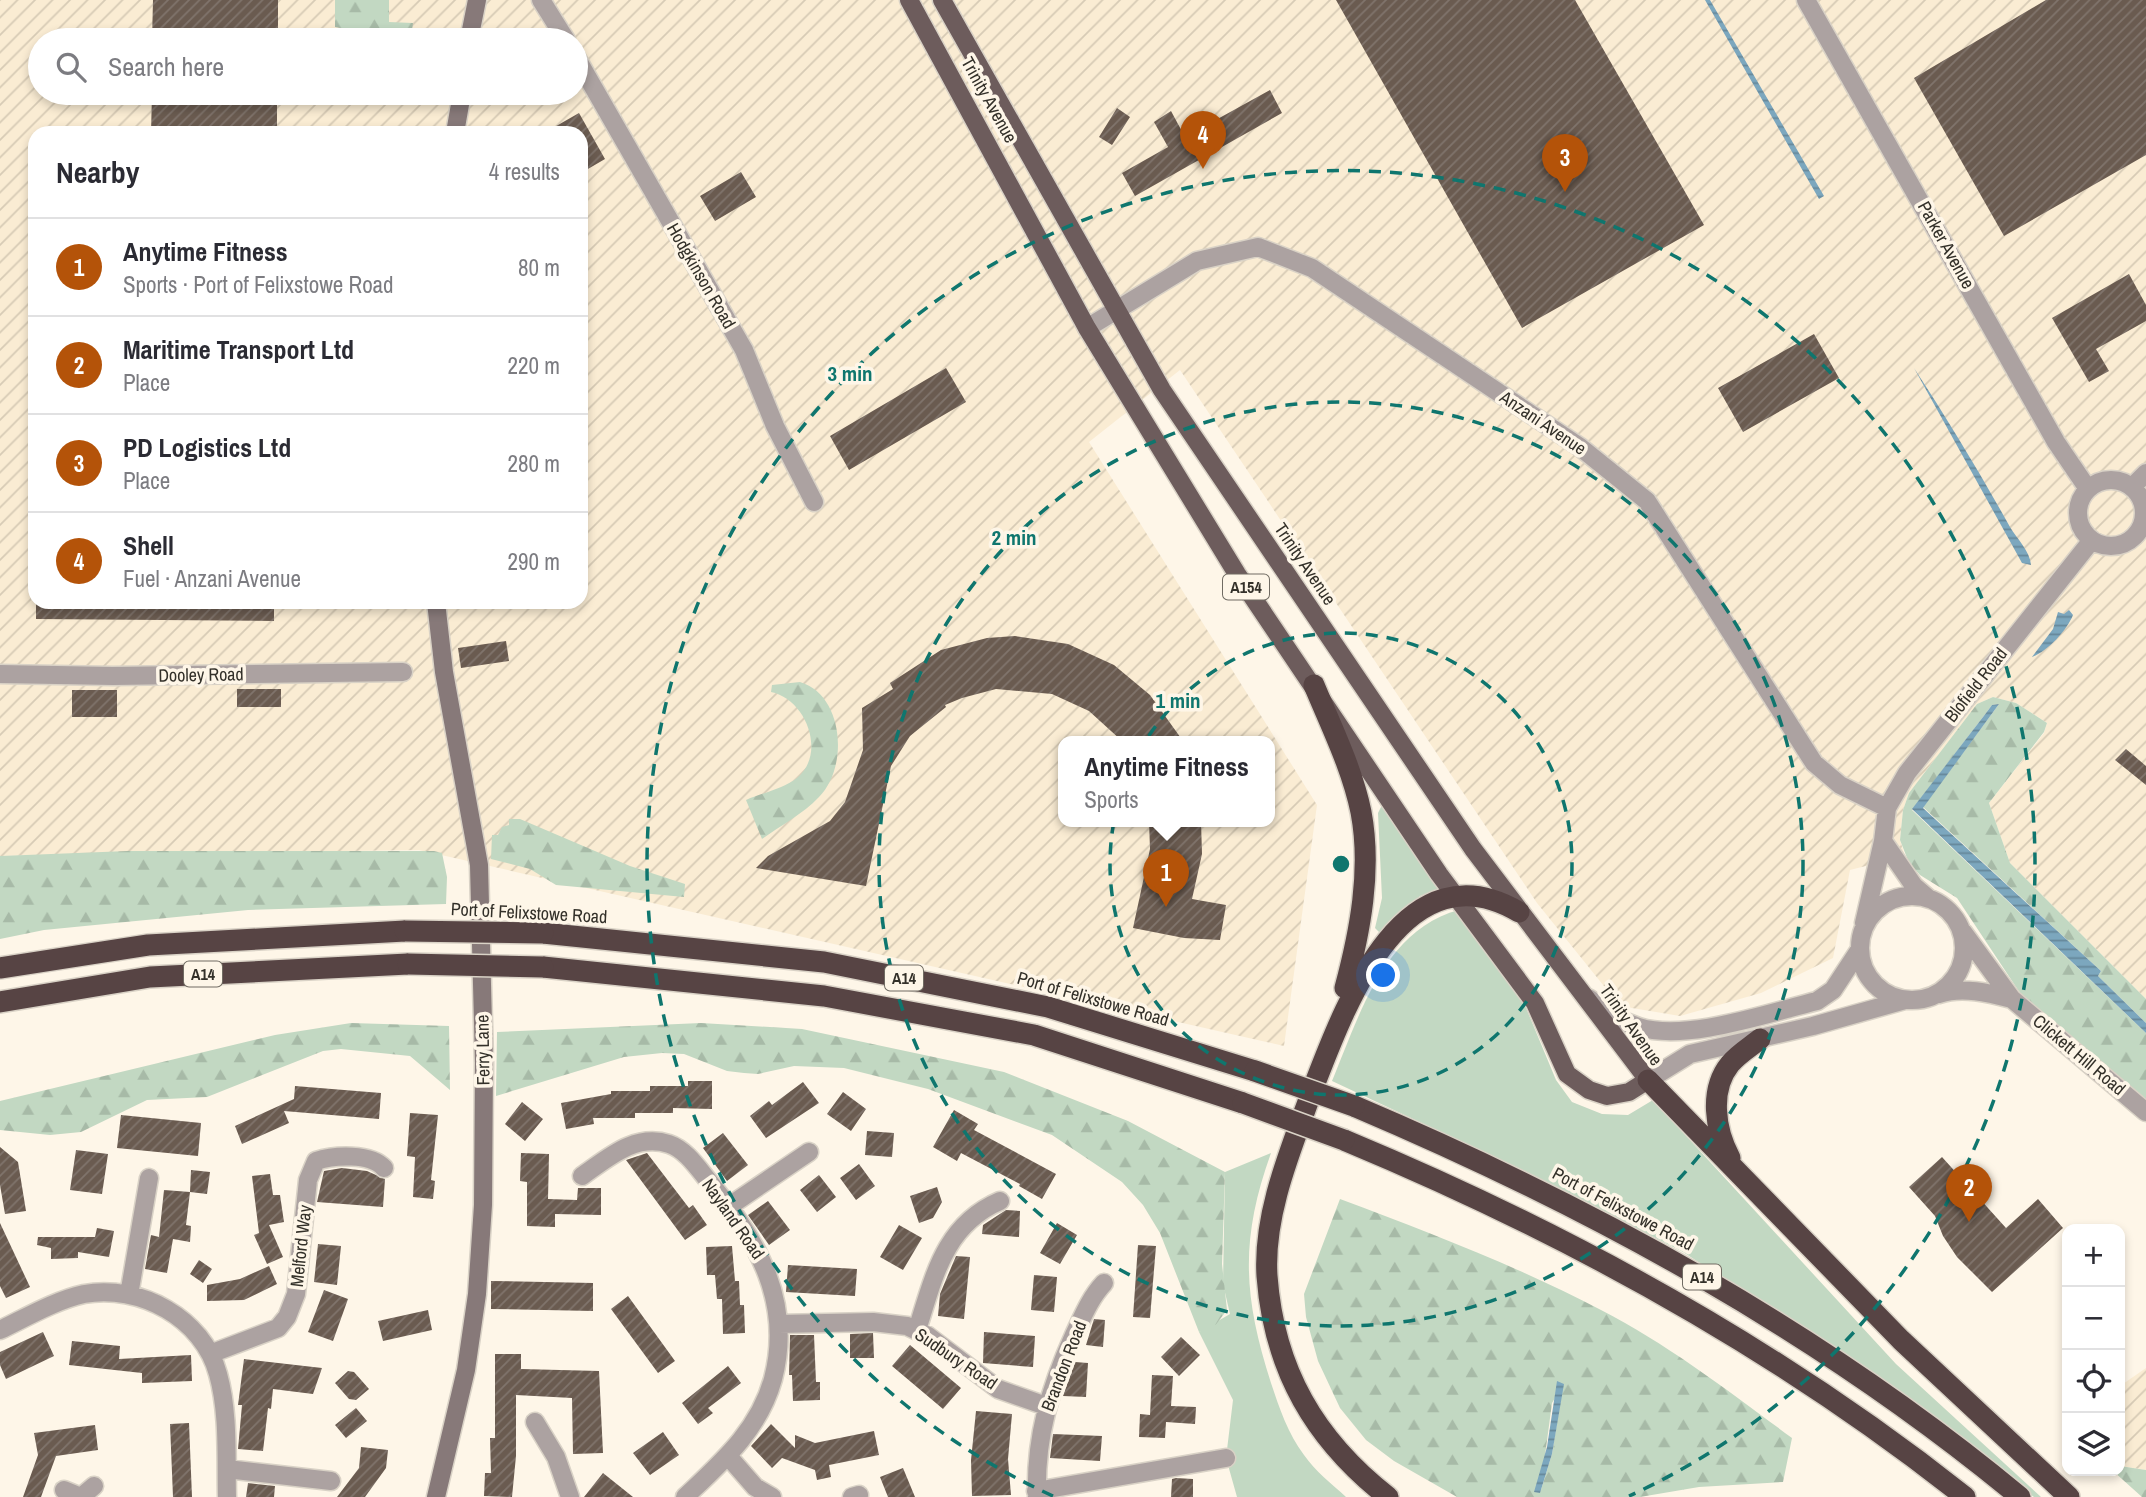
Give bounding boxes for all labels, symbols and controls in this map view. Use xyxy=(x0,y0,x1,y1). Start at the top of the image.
search box xyxy=(28,28,588,105)
icon: search xyxy=(52,48,90,86)
text: Search here xyxy=(108,49,224,84)
street label: Trinity Avenue xyxy=(956,52,1023,147)
pin: 4 xyxy=(1180,111,1226,169)
pin: 3 xyxy=(1542,134,1588,192)
text: Nearby xyxy=(56,152,139,192)
text: 4 results xyxy=(489,156,560,187)
street label: Parker Avenue xyxy=(1912,196,1981,293)
street label: Hodgkinson Road xyxy=(661,218,742,333)
text: Anytime Fitness xyxy=(123,234,288,269)
text: 1 xyxy=(74,252,84,283)
text: 80 m xyxy=(518,252,560,283)
text: Sports · Port of Felixstowe Road xyxy=(123,269,394,300)
text: Maritime Transport Ltd xyxy=(123,332,354,367)
text: 2 xyxy=(74,350,84,381)
text: 220 m xyxy=(508,350,560,381)
text: 3 min xyxy=(828,359,872,388)
text: Place xyxy=(123,367,170,398)
street label: Anzani Avenue xyxy=(1494,384,1591,461)
text: PD Logistics Ltd xyxy=(123,430,291,465)
text: 3 xyxy=(74,448,84,479)
text: 280 m xyxy=(508,448,560,479)
text: Place xyxy=(123,465,170,496)
street label: Trinity Avenue xyxy=(1269,518,1342,610)
text: 2 min xyxy=(992,523,1036,552)
text: Shell xyxy=(123,528,174,563)
text: 4 xyxy=(74,546,84,577)
text: 290 m xyxy=(508,546,560,577)
text: Fuel · Anzani Avenue xyxy=(123,563,301,594)
road number: A154 xyxy=(1223,574,1269,600)
street label: Blofield Road xyxy=(1938,642,2013,727)
street label: Dooley Road xyxy=(158,661,244,688)
text: 1 min xyxy=(1156,686,1200,715)
popup xyxy=(1058,736,1275,827)
text: Anytime Fitness xyxy=(1084,749,1249,784)
text: Sports xyxy=(1084,784,1139,815)
pin: 1 xyxy=(1143,849,1189,907)
centre of rings xyxy=(1329,852,1353,876)
street label: Port of Felixstowe Road xyxy=(450,896,608,929)
your location xyxy=(1366,958,1400,992)
road number: A14 xyxy=(184,962,222,986)
street label: Port of Felixstowe Road xyxy=(1014,965,1172,1032)
road number: A14 xyxy=(885,966,923,990)
street label: Trinity Avenue xyxy=(1594,979,1669,1071)
street label: Clickett Hill Road xyxy=(2028,1008,2131,1101)
street label: Ferry Lane xyxy=(469,1014,496,1086)
street label: Port of Felixstowe Road xyxy=(1548,1161,1698,1256)
pin: 2 xyxy=(1946,1164,1992,1222)
street label: Nayland Road xyxy=(696,1173,770,1264)
street label: Melford Way xyxy=(284,1203,317,1288)
map controls xyxy=(2062,1224,2125,1476)
button: + xyxy=(2062,1224,2125,1287)
road number: A14 xyxy=(1683,1264,1721,1289)
button: − xyxy=(2062,1287,2125,1350)
street label: Brandon Road xyxy=(1035,1317,1092,1415)
street label: Sudbury Road xyxy=(910,1322,1002,1395)
button: locate xyxy=(2062,1350,2125,1413)
button: layers xyxy=(2062,1413,2125,1476)

